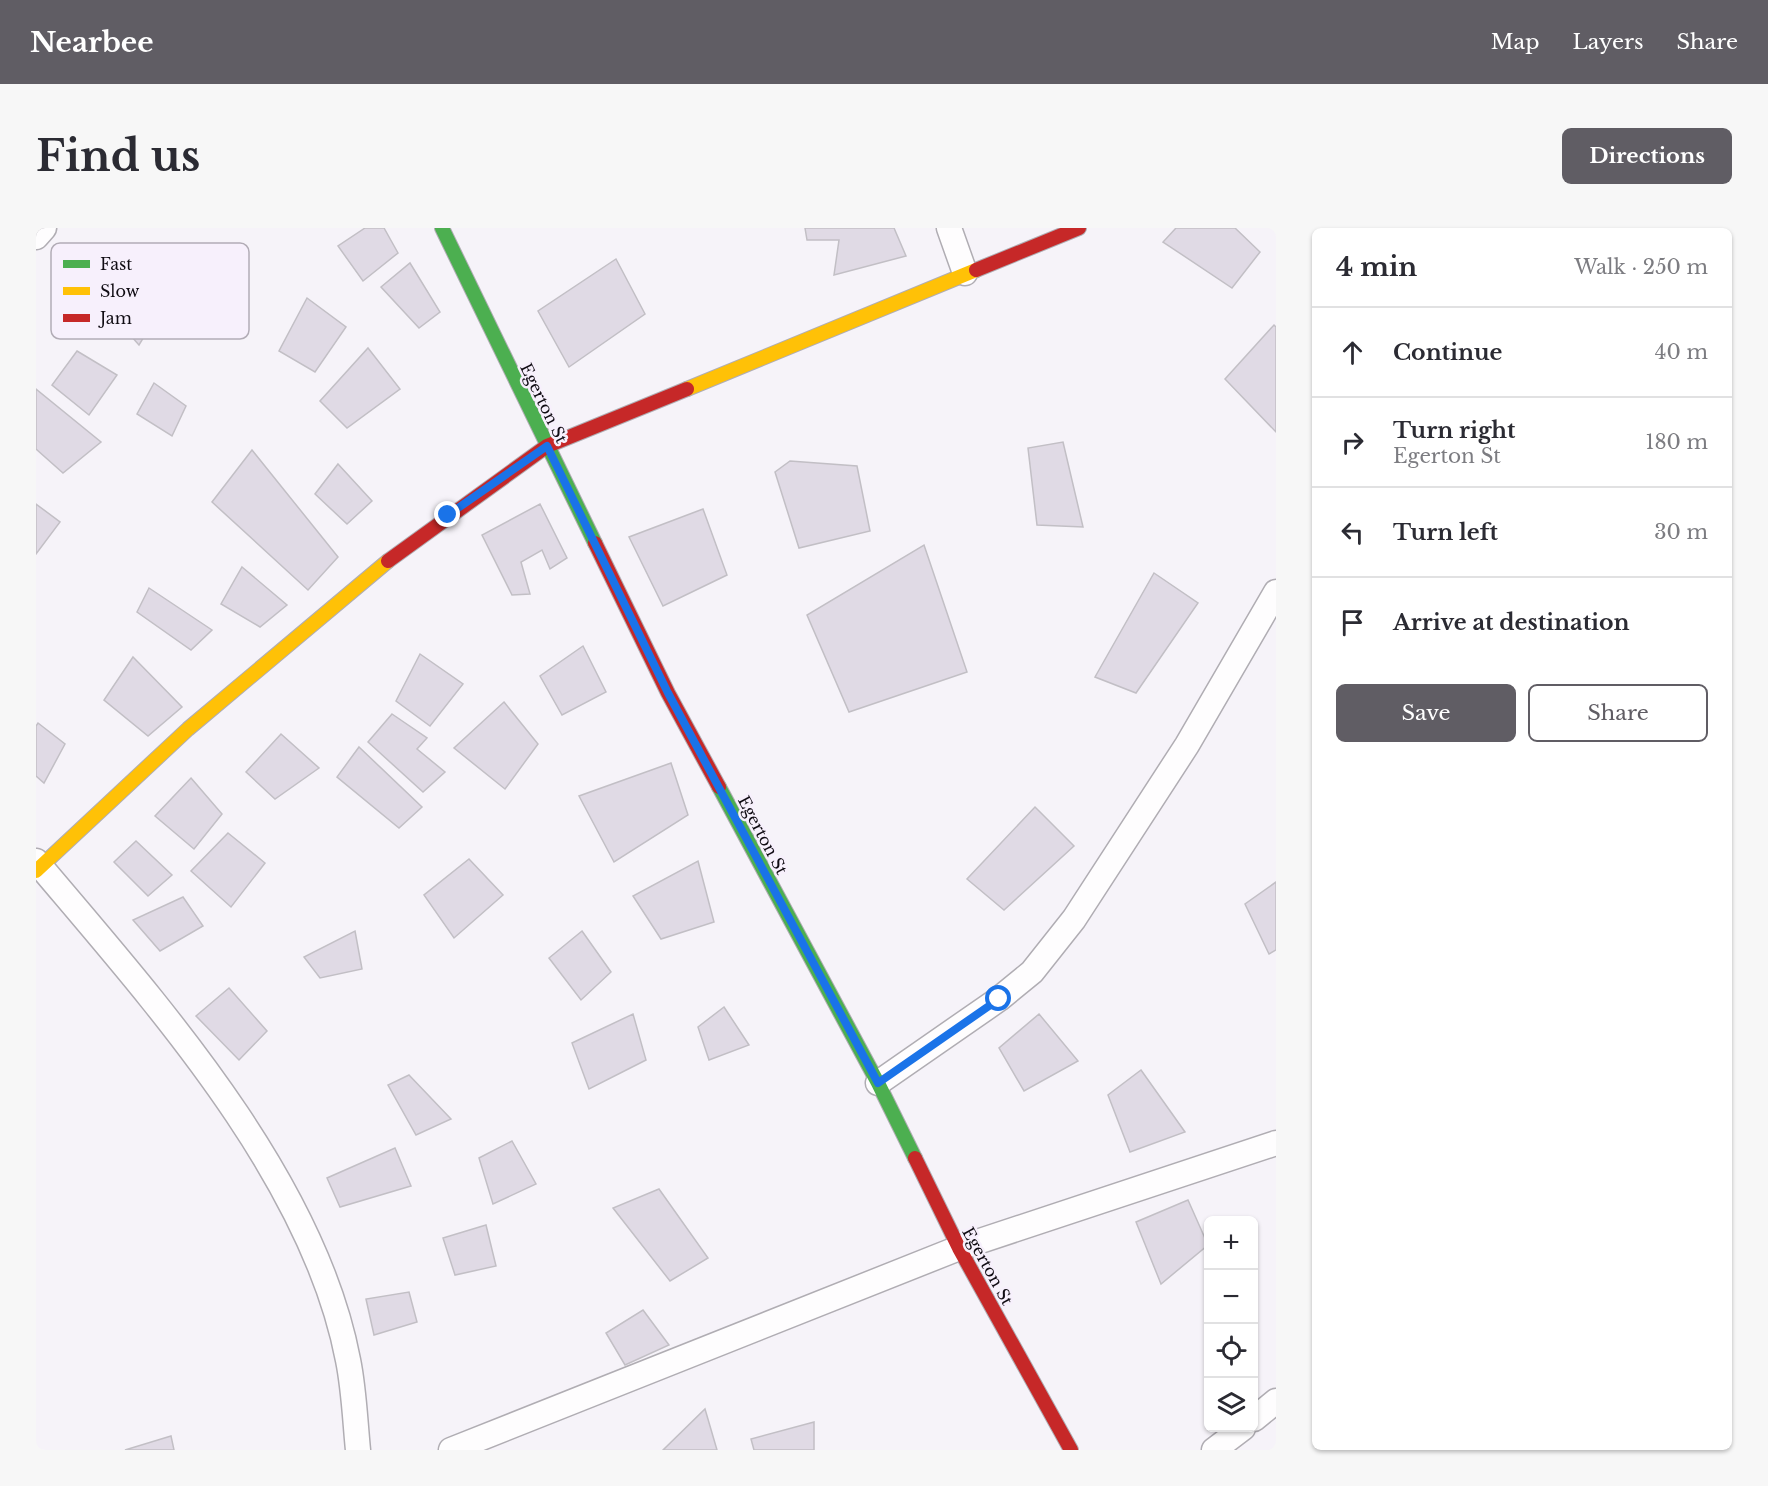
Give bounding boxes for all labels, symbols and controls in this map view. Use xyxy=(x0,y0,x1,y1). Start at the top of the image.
text: Nearbee xyxy=(30,25,154,60)
text: Map xyxy=(1491,29,1540,55)
text: Layers xyxy=(1573,29,1644,55)
text: Share xyxy=(1677,29,1738,55)
button: Directions xyxy=(1562,128,1732,184)
text: Find us xyxy=(36,130,200,182)
legend xyxy=(51,243,249,339)
text: 4 min xyxy=(1336,251,1417,283)
text: Fast xyxy=(100,254,132,274)
text: Walk · 250 m xyxy=(1574,255,1708,279)
text: Slow xyxy=(100,281,140,301)
text: Jam xyxy=(98,308,132,328)
icon: ahead xyxy=(1336,336,1369,369)
text: Continue xyxy=(1393,339,1502,366)
text: 40 m xyxy=(1655,340,1708,364)
street label: Egerton St xyxy=(516,360,572,446)
text: Turn right xyxy=(1393,417,1515,444)
icon: right xyxy=(1336,426,1369,459)
text: 180 m xyxy=(1645,430,1708,454)
text: Egerton St xyxy=(1393,444,1501,468)
route end xyxy=(434,501,460,527)
icon: left xyxy=(1336,516,1369,549)
text: Turn left xyxy=(1393,519,1498,546)
text: 30 m xyxy=(1654,520,1708,544)
icon: arrive xyxy=(1336,606,1369,639)
text: Arrive at destination xyxy=(1393,609,1630,636)
button: Save xyxy=(1336,684,1516,742)
button: Share xyxy=(1528,684,1708,742)
street label: Egerton St xyxy=(734,792,792,878)
route start xyxy=(985,985,1011,1011)
map controls xyxy=(1204,1216,1258,1432)
button: + xyxy=(1204,1216,1258,1270)
street label: Egerton St xyxy=(958,1223,1018,1309)
button: − xyxy=(1204,1270,1258,1324)
button: locate xyxy=(1204,1324,1258,1378)
button: layers xyxy=(1204,1378,1258,1432)

